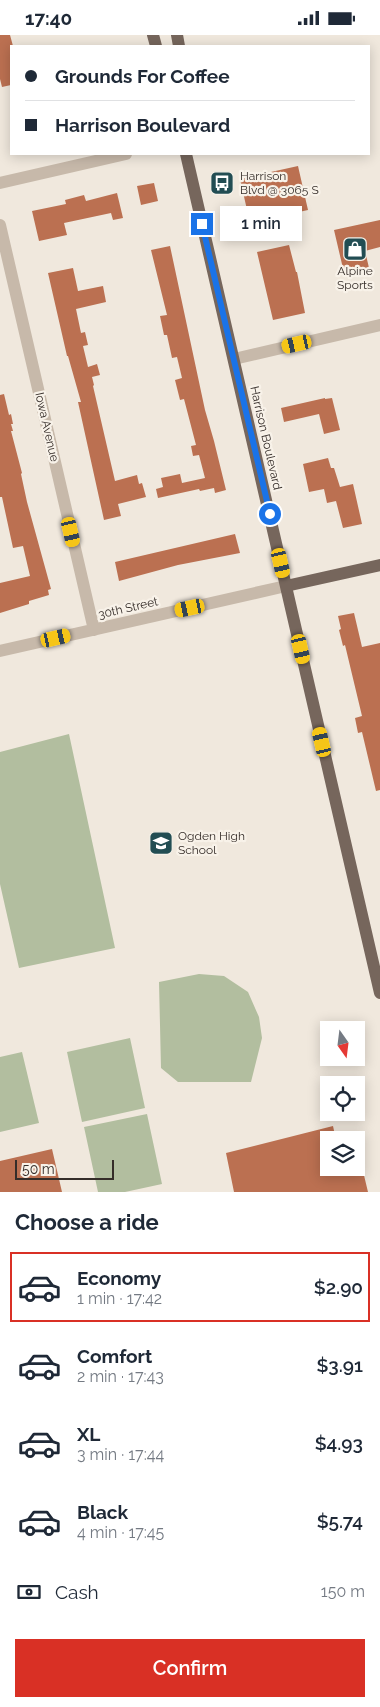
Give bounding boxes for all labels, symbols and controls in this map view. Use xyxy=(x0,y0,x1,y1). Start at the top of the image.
text: 17:40 xyxy=(25,7,72,29)
text: Grounds For Coffee xyxy=(55,65,230,87)
text: Harrison Boulevard xyxy=(55,114,230,136)
place label: Harrison Blvd @ 3065 S xyxy=(240,169,319,197)
bus stop icon: Harrison Blvd @ 3065 S xyxy=(209,170,235,196)
callout: 1 min xyxy=(220,207,302,241)
route end xyxy=(191,213,213,235)
text: 1 min xyxy=(241,214,281,233)
shop icon: Alpine Sports xyxy=(342,236,368,262)
place label: Alpine Sports xyxy=(337,264,373,292)
car xyxy=(280,333,313,355)
street label: Harrison Boulevard xyxy=(247,385,285,491)
street label: Iowa Avenue xyxy=(32,391,62,463)
route start xyxy=(259,503,281,525)
car xyxy=(60,516,81,548)
car xyxy=(270,547,291,579)
street label: 30th Street xyxy=(97,594,159,622)
car xyxy=(173,598,206,618)
car xyxy=(39,627,72,649)
car xyxy=(290,633,311,665)
car xyxy=(311,726,332,758)
place label: Ogden High School xyxy=(178,829,245,857)
school or university icon: Ogden High School xyxy=(148,830,174,856)
north arrow xyxy=(320,1021,365,1066)
map controls xyxy=(320,1021,365,1176)
button: locate xyxy=(320,1076,365,1121)
button: layers xyxy=(320,1131,365,1176)
scale bar xyxy=(15,1157,114,1180)
text: 50 m xyxy=(22,1161,55,1177)
text: Choose a ride xyxy=(15,1209,159,1235)
icon: car xyxy=(17,1265,62,1310)
text: Economy xyxy=(77,1267,161,1289)
text: $2.90 xyxy=(314,1276,363,1298)
text: 1 min · 17:42 xyxy=(77,1289,162,1308)
icon: car xyxy=(17,1343,62,1388)
text: Comfort xyxy=(77,1345,152,1367)
text: $3.91 xyxy=(316,1354,363,1376)
text: 2 min · 17:43 xyxy=(77,1367,164,1386)
icon: car xyxy=(17,1421,62,1466)
text: XL xyxy=(77,1423,100,1445)
text: $4.93 xyxy=(315,1432,363,1454)
text: 3 min · 17:44 xyxy=(77,1445,164,1464)
icon: car xyxy=(17,1499,62,1544)
text: Black xyxy=(77,1501,128,1523)
text: $5.74 xyxy=(317,1510,363,1532)
text: 4 min · 17:45 xyxy=(77,1523,164,1542)
icon: cash xyxy=(15,1578,43,1606)
text: Cash xyxy=(55,1581,99,1603)
text: 150 m xyxy=(321,1582,365,1601)
button: Confirm xyxy=(15,1639,365,1697)

